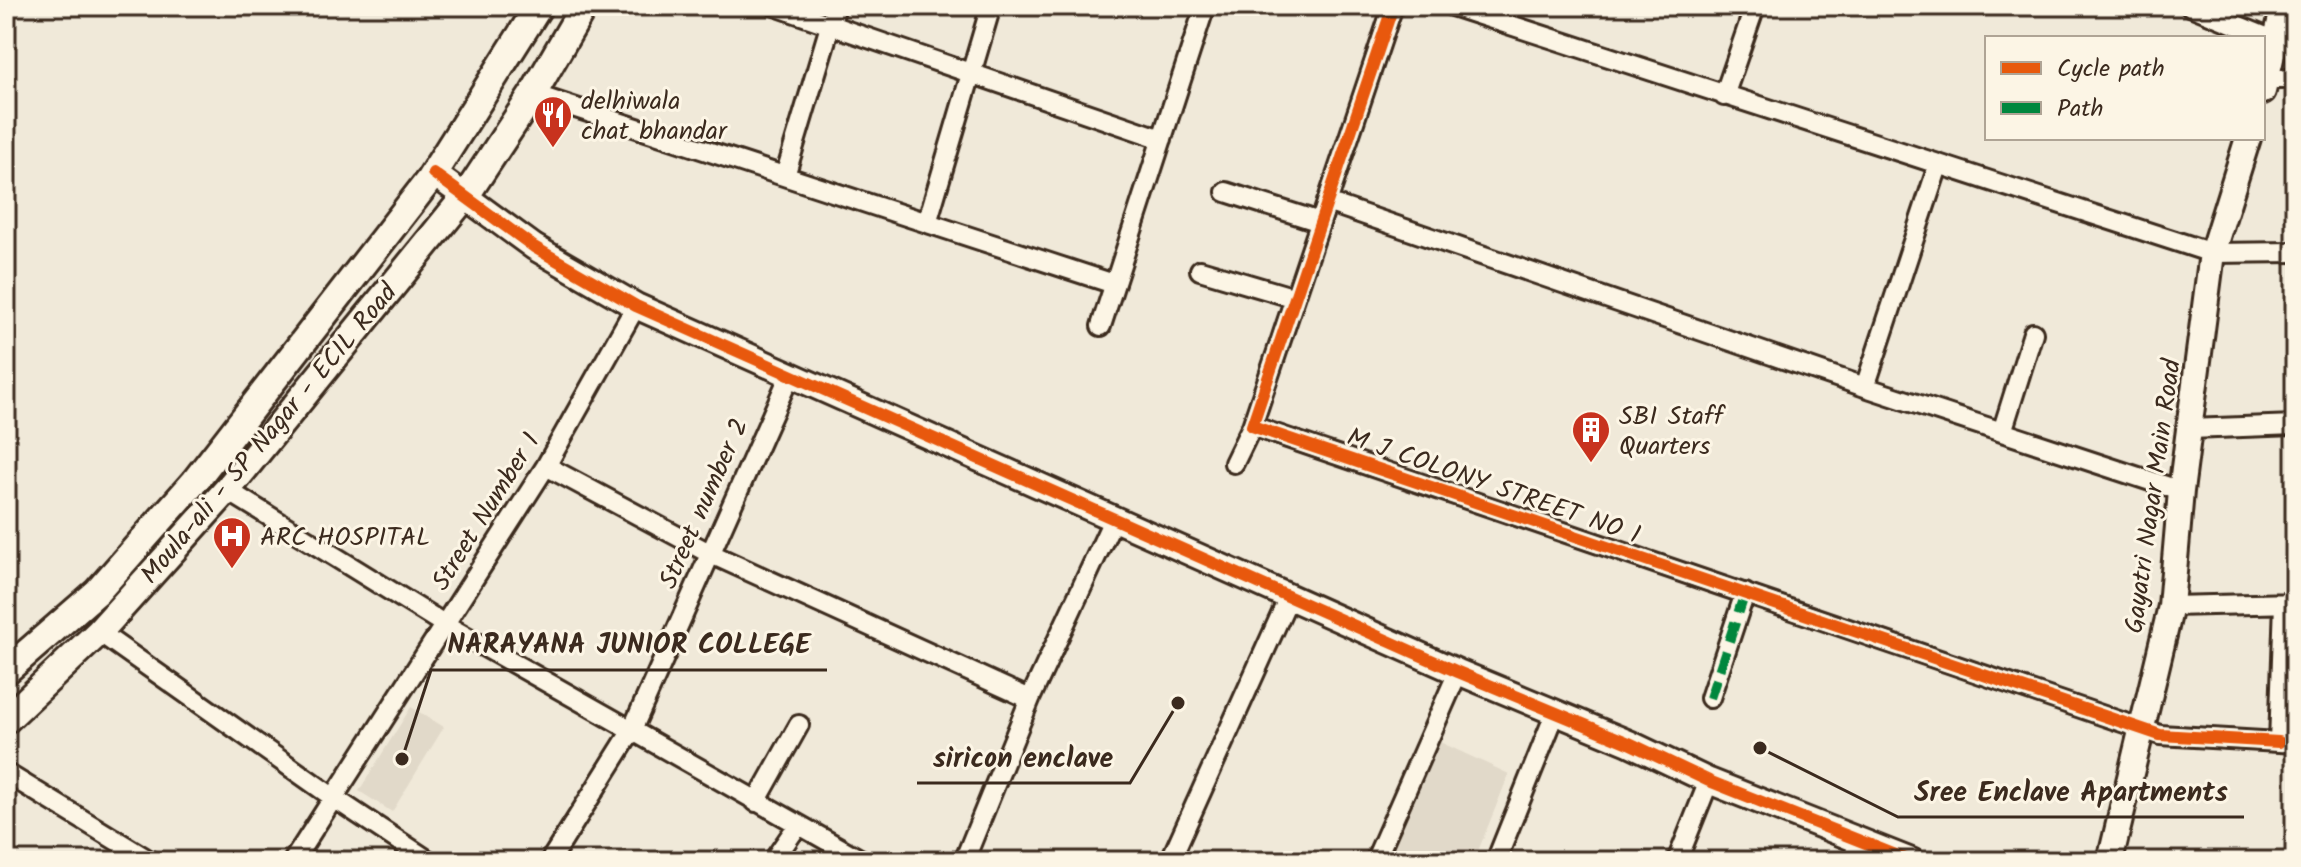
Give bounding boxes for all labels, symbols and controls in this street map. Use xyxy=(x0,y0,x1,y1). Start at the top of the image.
legend xyxy=(1985,36,2265,140)
text: Cycle path xyxy=(2057,50,2165,89)
place label: delhiwala chat bhandar xyxy=(581,81,728,153)
text: Path xyxy=(2057,90,2103,129)
restaurant icon: delhiwala chat bhandar xyxy=(532,94,574,149)
street label: Moula-ali - SP Nagar - ECIL Road xyxy=(131,273,409,594)
street label: Gayatri Nagar Main Road xyxy=(2114,355,2194,636)
place label: SBI Staff Quarters xyxy=(1619,396,1726,468)
building icon: SBI Staff Quarters xyxy=(1570,409,1612,464)
street label: Street number 2 xyxy=(648,412,761,596)
street label: M J COLONY STREET NO 1 xyxy=(1341,417,1646,557)
street label: Street Number 1 xyxy=(421,425,552,599)
hospital icon: ARC HOSPITAL xyxy=(211,515,253,570)
place label: ARC HOSPITAL xyxy=(260,517,430,559)
callout: NARAYANA JUNIOR COLLEGE xyxy=(431,618,827,670)
text: NARAYANA JUNIOR COLLEGE xyxy=(447,623,812,668)
callout: siricon enclave xyxy=(917,731,1130,783)
text: siricon enclave xyxy=(933,737,1114,782)
callout: Sree Enclave Apartments xyxy=(1898,765,2244,817)
text: Sree Enclave Apartments xyxy=(1914,771,2228,816)

